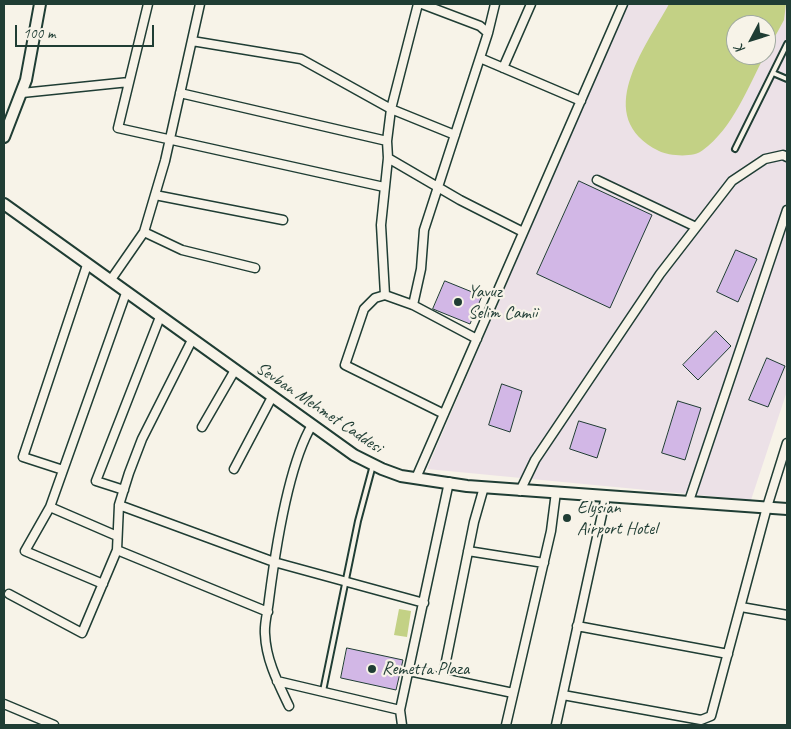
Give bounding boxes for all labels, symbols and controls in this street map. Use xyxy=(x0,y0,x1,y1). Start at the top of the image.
scale bar xyxy=(18,15,156,47)
north arrow xyxy=(726,15,776,65)
text: 100 m xyxy=(23,24,55,43)
text: K xyxy=(731,41,749,58)
place label: Yavuz Selim Camii xyxy=(468,281,537,324)
marker: Yavuz Selim Camii xyxy=(452,296,464,308)
street label: Sevban Mehmet Caddesi xyxy=(252,358,386,458)
place label: Elysian Airport Hotel xyxy=(577,497,657,540)
marker: Elysian Airport Hotel xyxy=(561,512,573,524)
place label: Remetta Plaza xyxy=(382,658,469,680)
marker: Remetta Plaza xyxy=(366,663,378,675)

